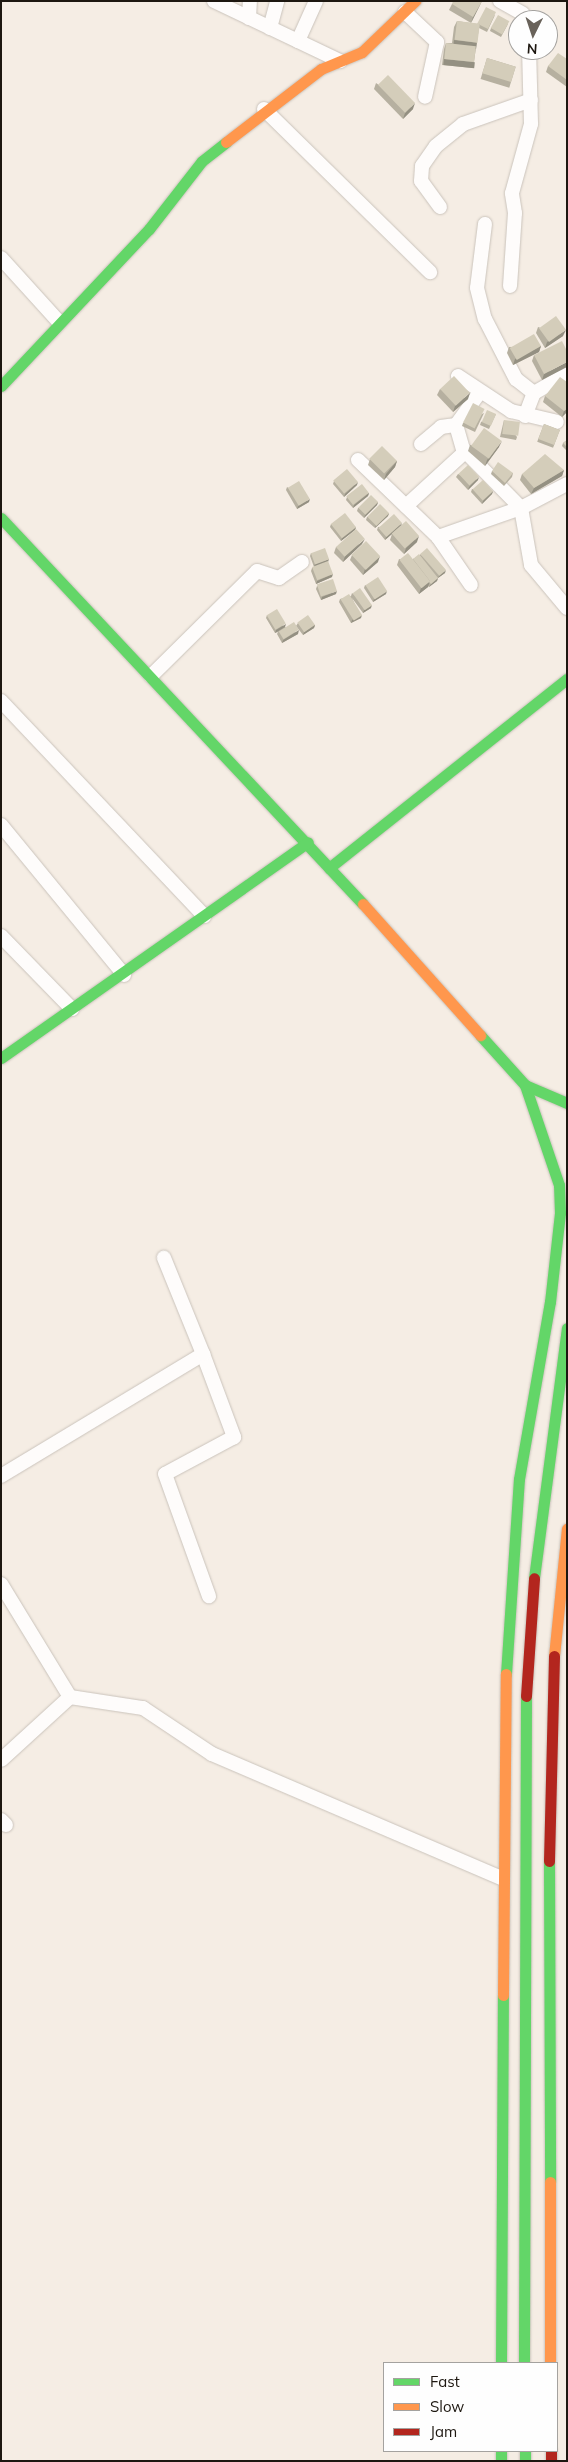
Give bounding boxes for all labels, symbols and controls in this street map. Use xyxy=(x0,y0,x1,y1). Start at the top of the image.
north arrow xyxy=(508,10,558,60)
text: N xyxy=(526,40,538,58)
legend xyxy=(383,2362,558,2452)
text: Fast xyxy=(430,2372,460,2391)
text: Slow xyxy=(430,2397,464,2416)
text: Jam xyxy=(430,2422,457,2441)

